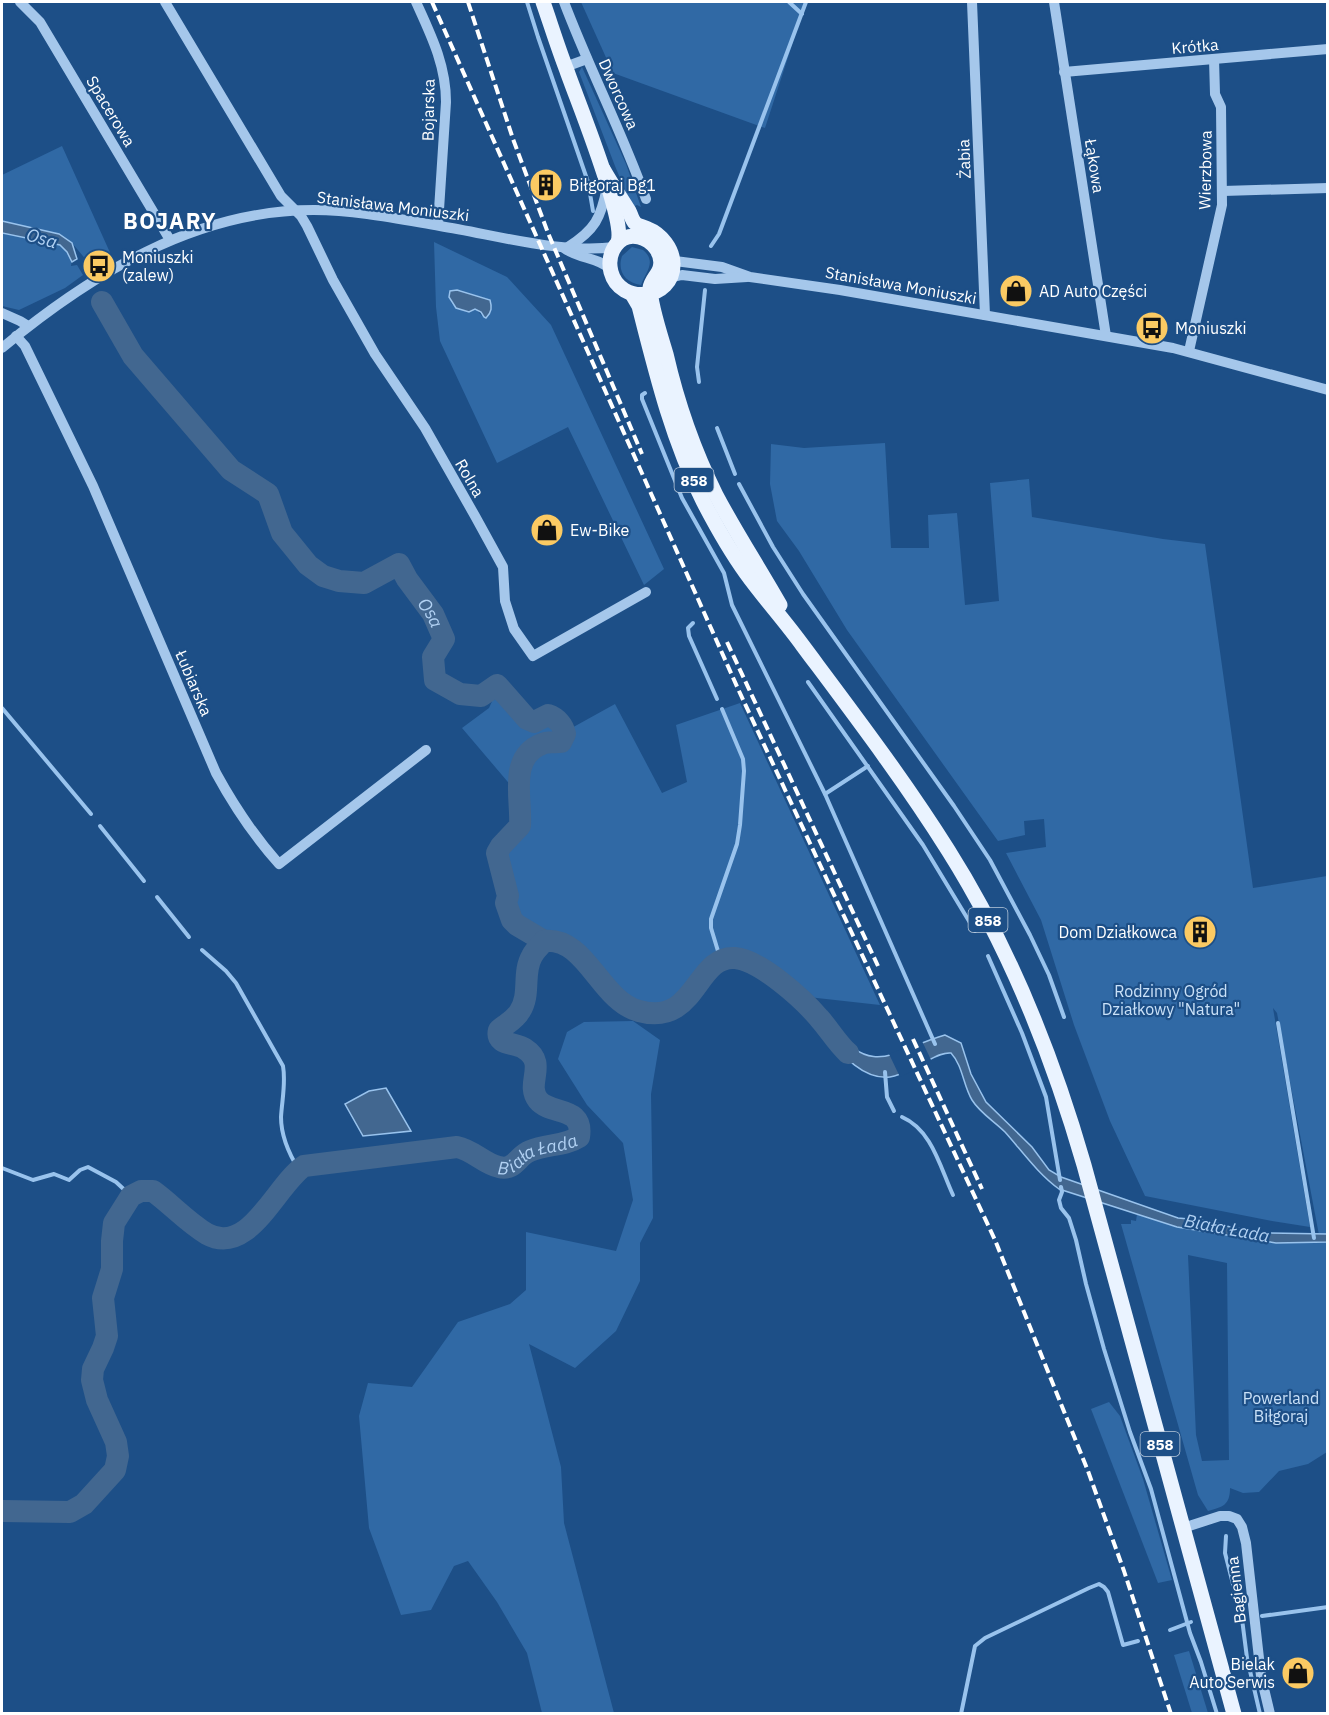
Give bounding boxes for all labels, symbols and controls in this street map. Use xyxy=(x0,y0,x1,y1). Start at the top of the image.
street label: Krótka xyxy=(1171,34,1220,58)
street label: Dworcowa xyxy=(595,56,644,133)
street label: Spacerowa xyxy=(82,72,140,150)
street label: Bojarska xyxy=(417,78,439,141)
street label: Wierzbowa xyxy=(1194,130,1216,210)
street label: Łąkowa xyxy=(1081,137,1109,195)
street label: Żabia xyxy=(953,138,975,179)
building icon: Biłgoraj Bg1 xyxy=(528,167,564,203)
place label: Biłgoraj Bg1 xyxy=(569,175,656,195)
street label: Stanisława Moniuszki xyxy=(316,187,470,225)
district label: BOJARY xyxy=(123,206,217,235)
water label: Osa xyxy=(24,223,60,253)
place label: Moniuszki (zalew) xyxy=(122,247,194,285)
bus stop icon: Moniuszki (zalew) xyxy=(81,248,117,284)
street label: Stanisława Moniuszki xyxy=(824,262,978,308)
shop icon: AD Auto Części xyxy=(998,273,1034,309)
place label: AD Auto Części xyxy=(1039,281,1147,301)
bus stop icon: Moniuszki xyxy=(1134,310,1170,346)
place label: Moniuszki xyxy=(1175,318,1247,338)
street label: Rolna xyxy=(451,455,489,501)
road number: 858 xyxy=(674,468,714,492)
shop icon: Ew-Bike xyxy=(529,512,565,548)
place label: Ew-Bike xyxy=(570,520,630,540)
water label: Osa xyxy=(413,593,449,631)
street label: Łubiarska xyxy=(171,646,217,719)
road number: 858 xyxy=(968,908,1008,932)
building icon: Dom Działkowca xyxy=(1182,914,1218,950)
place label: Dom Działkowca xyxy=(1059,922,1177,942)
park label: Rodzinny Ogród Działkowy "Natura" xyxy=(1102,981,1240,1019)
water label: Biała Łada xyxy=(497,1128,581,1179)
water label: Biała Łada xyxy=(1182,1208,1272,1248)
park label: Powerland Biłgoraj xyxy=(1243,1388,1319,1426)
road number: 858 xyxy=(1140,1432,1180,1456)
street label: Bagienna xyxy=(1222,1555,1250,1624)
place label: Bielak Auto Serwis xyxy=(1189,1654,1276,1692)
shop icon: Bielak Auto Serwis xyxy=(1280,1655,1316,1691)

